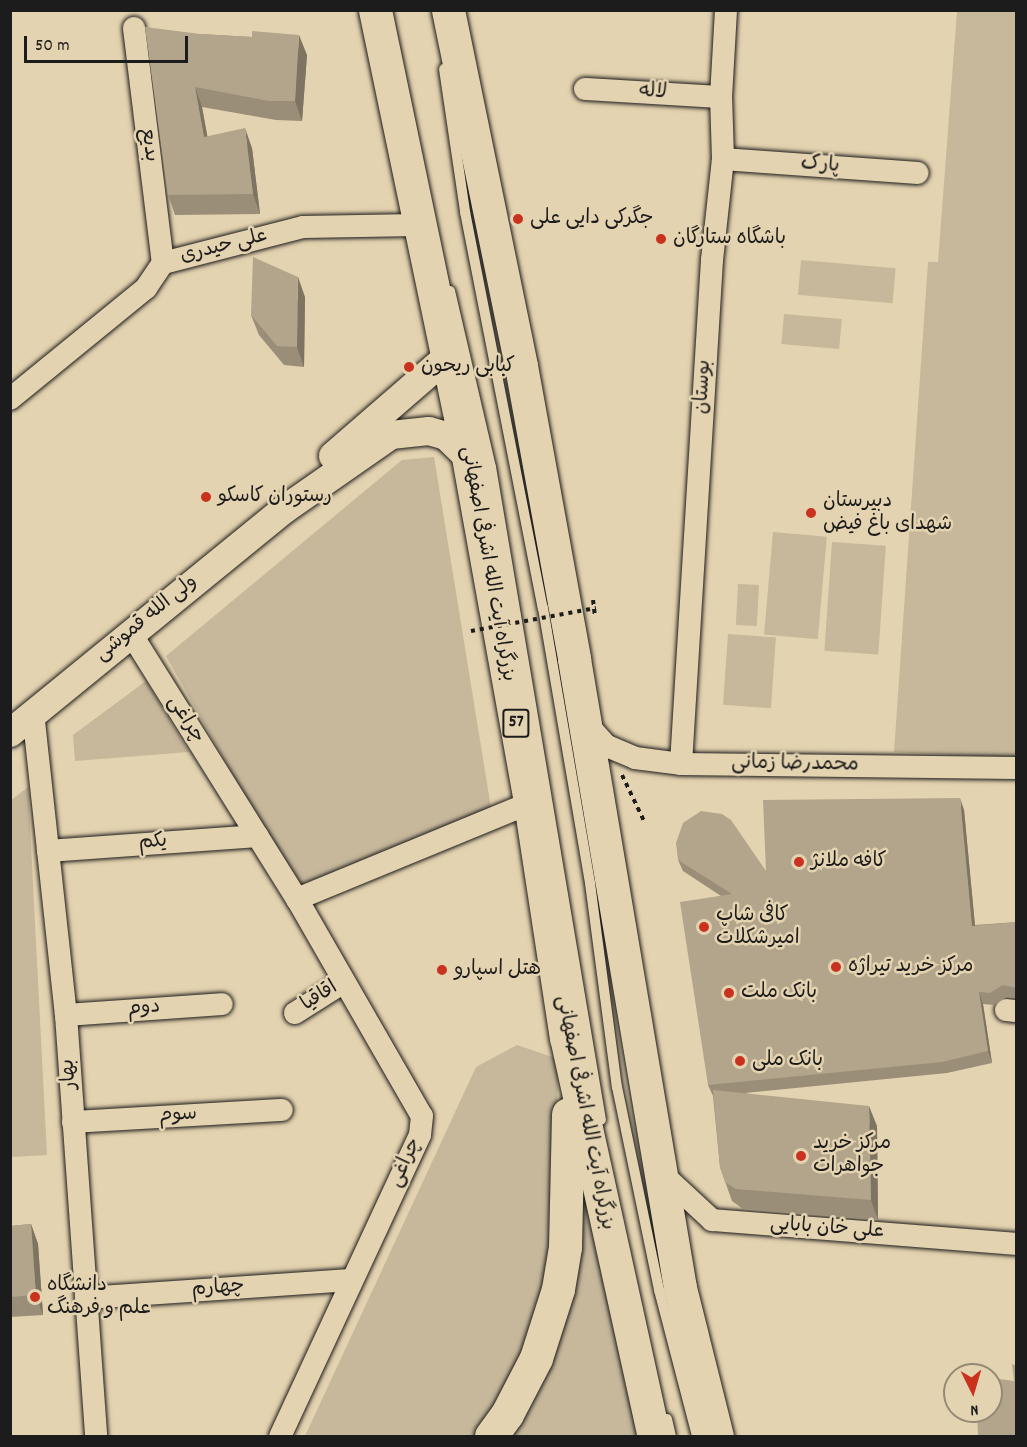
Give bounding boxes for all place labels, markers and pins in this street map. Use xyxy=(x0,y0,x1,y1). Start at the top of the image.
place label: جگرکی دایی علی xyxy=(530,207,654,231)
marker: جگرکی دایی علی xyxy=(511,212,525,226)
place label: باشگاه ستارگان xyxy=(673,227,786,251)
marker: باشگاه ستارگان xyxy=(654,232,668,246)
place label: کبابی ریحون xyxy=(421,355,515,379)
marker: کبابی ریحون xyxy=(402,360,416,374)
place label: رستوران کاسکو xyxy=(218,485,332,509)
marker: رستوران کاسکو xyxy=(199,490,213,504)
place label: دبیرستان شهدای باغ فیض xyxy=(823,490,952,537)
marker: دبیرستان شهدای باغ فیض xyxy=(804,506,818,520)
place label: کافه ملانژ xyxy=(811,850,887,874)
marker: کافه ملانژ xyxy=(792,855,806,869)
place label: کافی شاپ امیرشکلات xyxy=(716,904,800,951)
marker: کافی شاپ امیرشکلات xyxy=(697,920,711,934)
place label: مرکز خرید تیراژه xyxy=(848,955,973,979)
place label: هتل اسپارو xyxy=(454,958,541,982)
marker: مرکز خرید تیراژه xyxy=(829,960,843,974)
marker: هتل اسپارو xyxy=(435,963,449,977)
place label: بانک ملت xyxy=(741,981,817,1005)
marker: بانک ملت xyxy=(722,986,736,1000)
place label: بانک ملی xyxy=(752,1049,823,1073)
marker: بانک ملی xyxy=(733,1054,747,1068)
place label: مرکز خرید جواهرات xyxy=(813,1132,891,1179)
marker: مرکز خرید جواهرات xyxy=(794,1149,808,1163)
place label: دانشگاه علم و فرهنگ xyxy=(47,1274,151,1321)
marker: دانشگاه علم و فرهنگ xyxy=(28,1290,42,1304)

